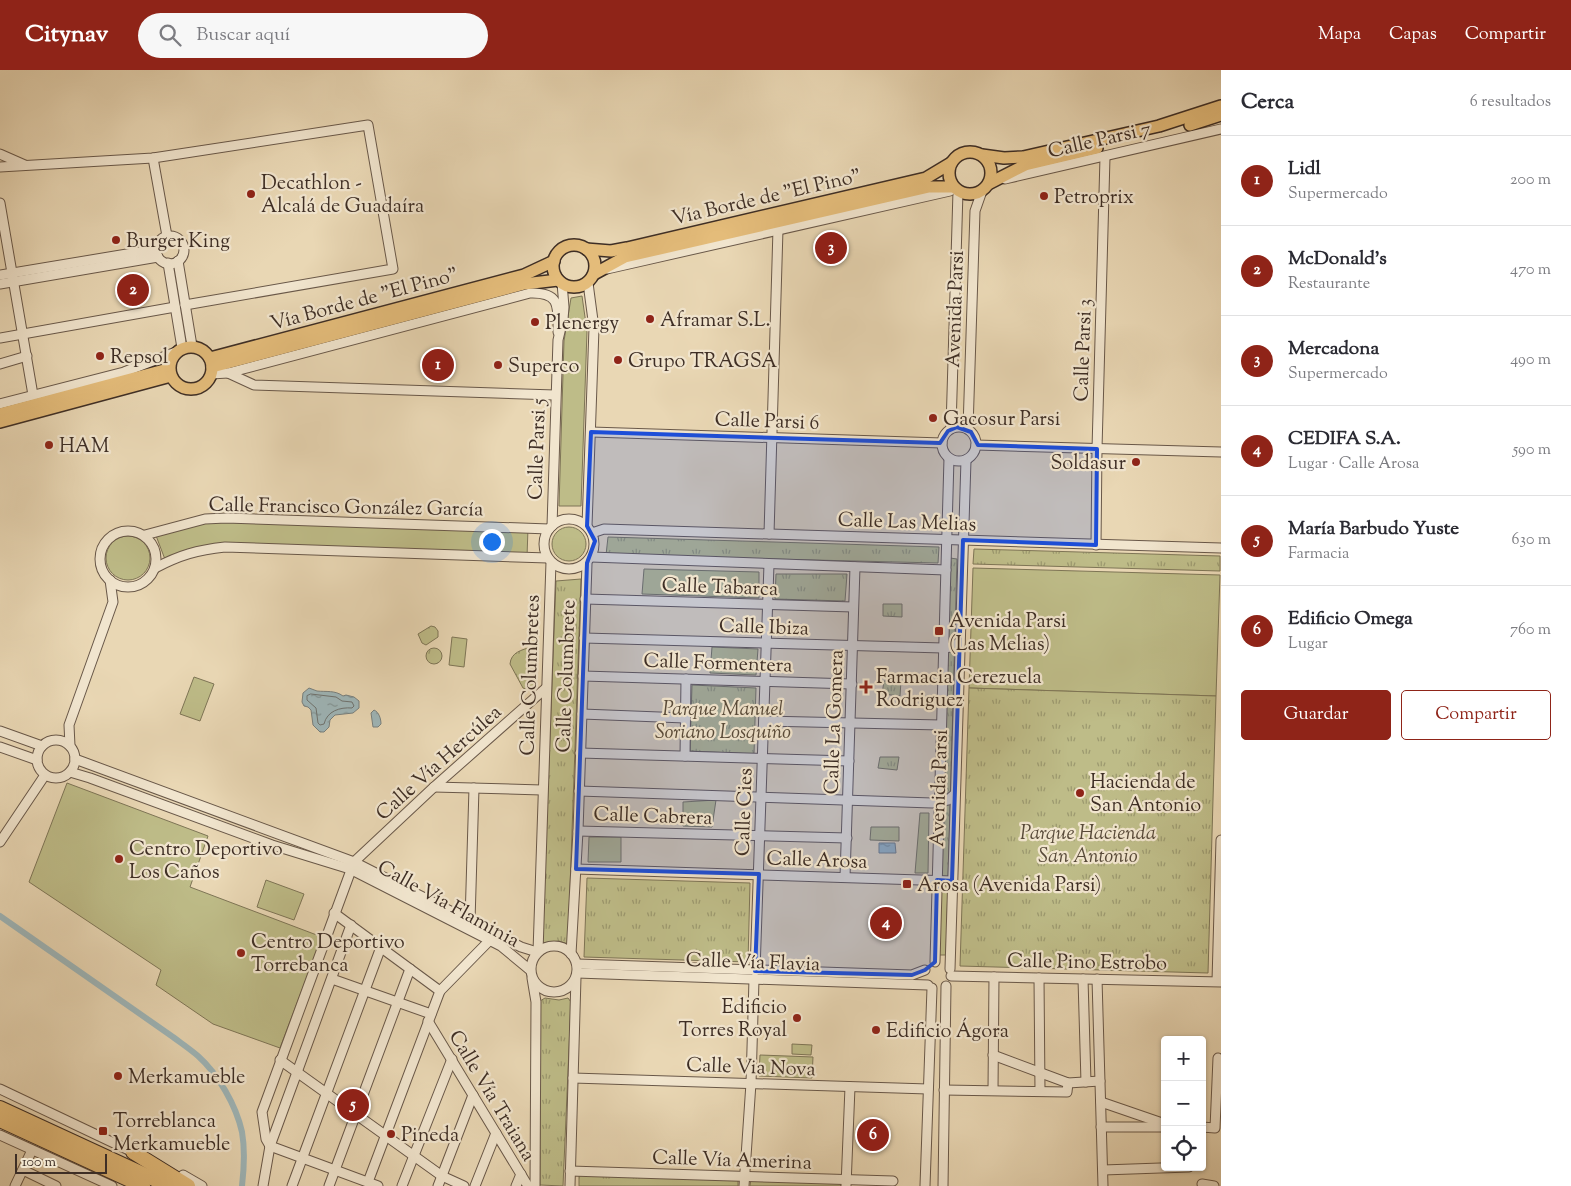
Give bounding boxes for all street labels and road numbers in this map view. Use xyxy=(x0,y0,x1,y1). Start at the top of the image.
street label: Calle Parsi 7 xyxy=(1045,116,1154,167)
street label: Vía Borde de "El Pino" xyxy=(669,163,864,234)
street label: Avenida Parsi xyxy=(940,250,973,368)
street label: Vía Borde de "El Pino" xyxy=(267,261,462,339)
street label: Calle Parsi 3 xyxy=(1068,298,1101,402)
street label: Calle Parsi 5 xyxy=(522,398,555,500)
street label: Calle Parsi 6 xyxy=(714,406,820,439)
street label: Calle Francisco González García xyxy=(208,492,484,525)
street label: Calle Las Melias xyxy=(837,507,977,540)
street label: Calle Tabarca xyxy=(661,572,779,605)
street label: Calle Columbretes xyxy=(514,594,549,756)
street label: Calle Columbrete xyxy=(550,599,585,753)
street label: Calle Ibiza xyxy=(718,612,809,645)
street label: Calle Formentera xyxy=(643,647,793,682)
street label: Calle La Gomera xyxy=(818,649,853,795)
street label: Calle Vía Hercúlea xyxy=(370,699,509,828)
street label: Avenida Parsi xyxy=(924,729,957,847)
street label: Calle Cies xyxy=(729,767,762,857)
street label: Calle Cabrera xyxy=(593,801,713,834)
street label: Calle Arosa xyxy=(766,845,868,878)
street label: Calle Vía Flaminia xyxy=(371,854,524,956)
street label: Calle Vía Flavia xyxy=(685,947,821,980)
street label: Calle Pino Estrobo xyxy=(1007,948,1167,979)
street label: Calle Vía Traiana xyxy=(440,1025,542,1167)
street label: Calle Via Nova xyxy=(686,1052,816,1085)
street label: Calle Vía Amerina xyxy=(652,1144,812,1179)

